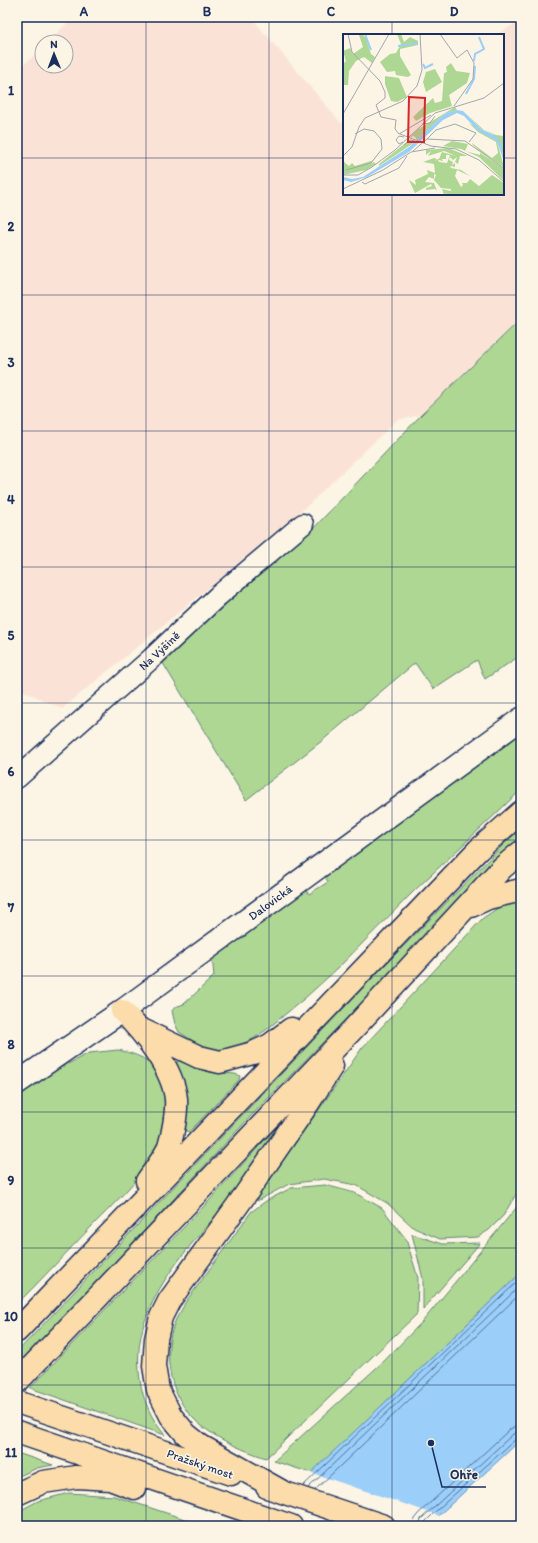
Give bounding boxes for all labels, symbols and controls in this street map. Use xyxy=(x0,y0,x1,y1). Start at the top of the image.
text: A xyxy=(79,4,89,19)
text: B xyxy=(203,4,212,19)
text: C xyxy=(327,4,336,19)
text: D xyxy=(450,4,459,19)
north arrow xyxy=(34,34,74,74)
inset map xyxy=(343,34,504,195)
text: N xyxy=(50,38,58,51)
text: 1 xyxy=(8,83,14,98)
text: 2 xyxy=(8,219,15,234)
text: 3 xyxy=(7,355,15,370)
text: 4 xyxy=(7,492,15,507)
text: 5 xyxy=(8,628,15,643)
street label: Na Výšině xyxy=(136,628,183,673)
text: 6 xyxy=(8,764,15,779)
street label: Dalovická xyxy=(246,882,295,923)
text: 7 xyxy=(7,900,15,915)
text: 8 xyxy=(7,1037,15,1052)
text: 9 xyxy=(8,1173,15,1188)
text: 10 xyxy=(4,1309,18,1324)
text: 11 xyxy=(5,1445,17,1460)
street label: Pražský most xyxy=(165,1446,236,1482)
callout: Ohře xyxy=(442,1462,486,1487)
text: Ohře xyxy=(450,1467,478,1482)

